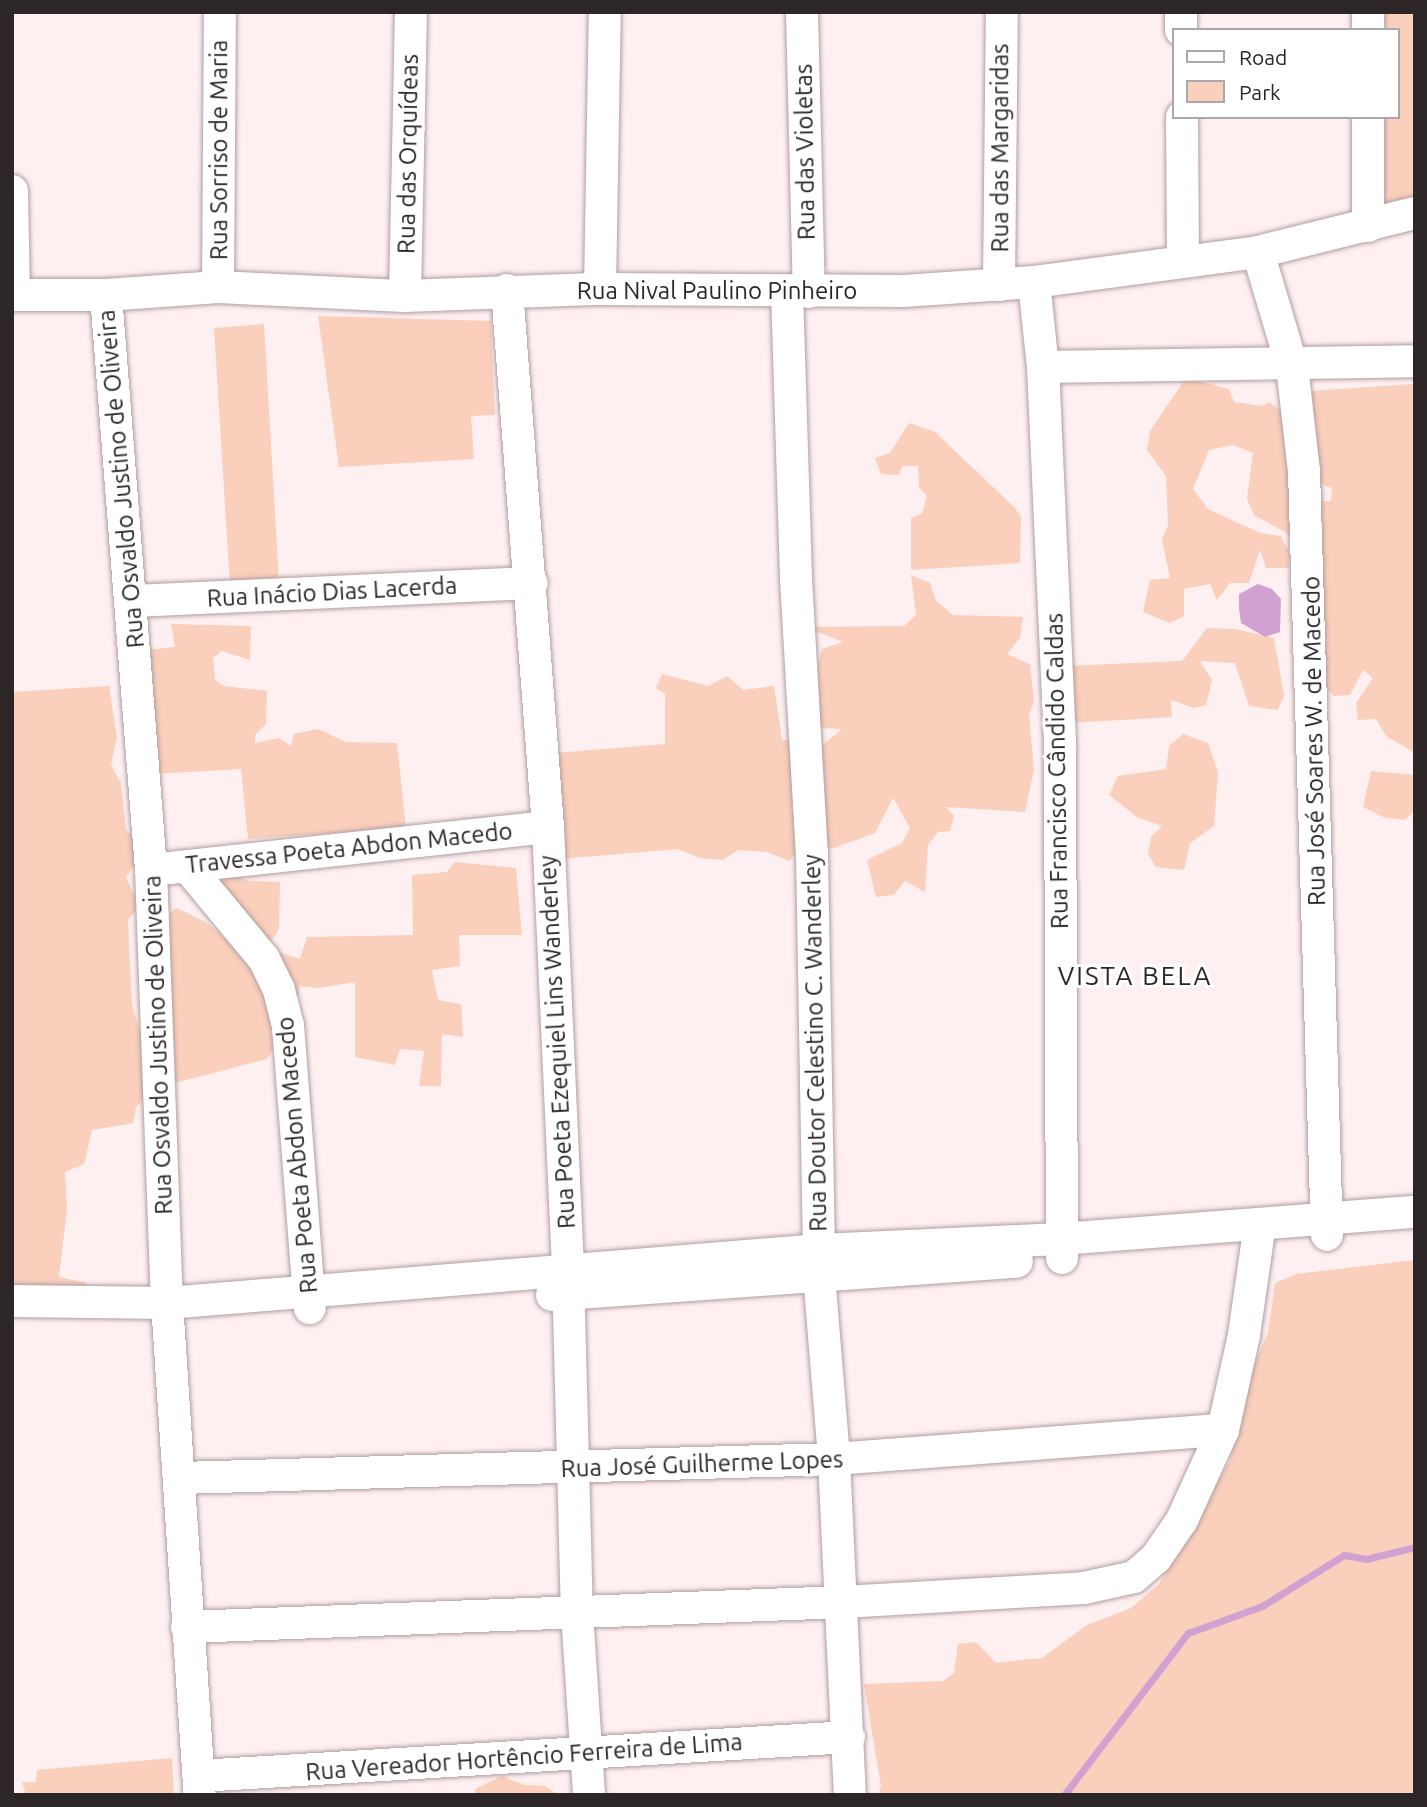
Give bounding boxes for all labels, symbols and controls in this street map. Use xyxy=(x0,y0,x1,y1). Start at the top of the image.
legend xyxy=(1172,28,1399,119)
street label: Rua Sorriso de Maria xyxy=(205,40,233,260)
street label: Rua das Margaridas xyxy=(986,44,1014,252)
text: Road xyxy=(1239,45,1287,69)
street label: Rua das Orquídeas xyxy=(392,54,424,254)
street label: Rua das Violetas xyxy=(789,64,821,240)
text: Park xyxy=(1239,80,1281,104)
street label: Rua Nival Paulino Pinheiro xyxy=(577,277,857,305)
street label: Rua Osvaldo Justino de Oliveira xyxy=(92,309,150,649)
street label: Rua Inácio Dias Lacerda xyxy=(206,571,458,613)
street label: Rua José Soares W. de Macedo xyxy=(1297,576,1331,906)
street label: Rua Francisco Cândido Caldas xyxy=(1040,613,1074,929)
street label: Travessa Poeta Abdon Macedo xyxy=(184,817,514,879)
street label: Rua Poeta Ezequiel Lins Wanderley xyxy=(533,854,581,1230)
street label: Rua Doutor Celestino C. Wanderley xyxy=(797,854,833,1232)
street label: Rua Osvaldo Justino de Oliveira xyxy=(138,875,178,1215)
district label: VISTA BELA xyxy=(1059,960,1211,992)
street label: Rua Poeta Abdon Macedo xyxy=(271,1015,323,1295)
street label: Rua José Guilherme Lopes xyxy=(560,1445,844,1483)
street label: Rua Vereador Hortêncio Ferreira de Lima xyxy=(305,1727,743,1787)

